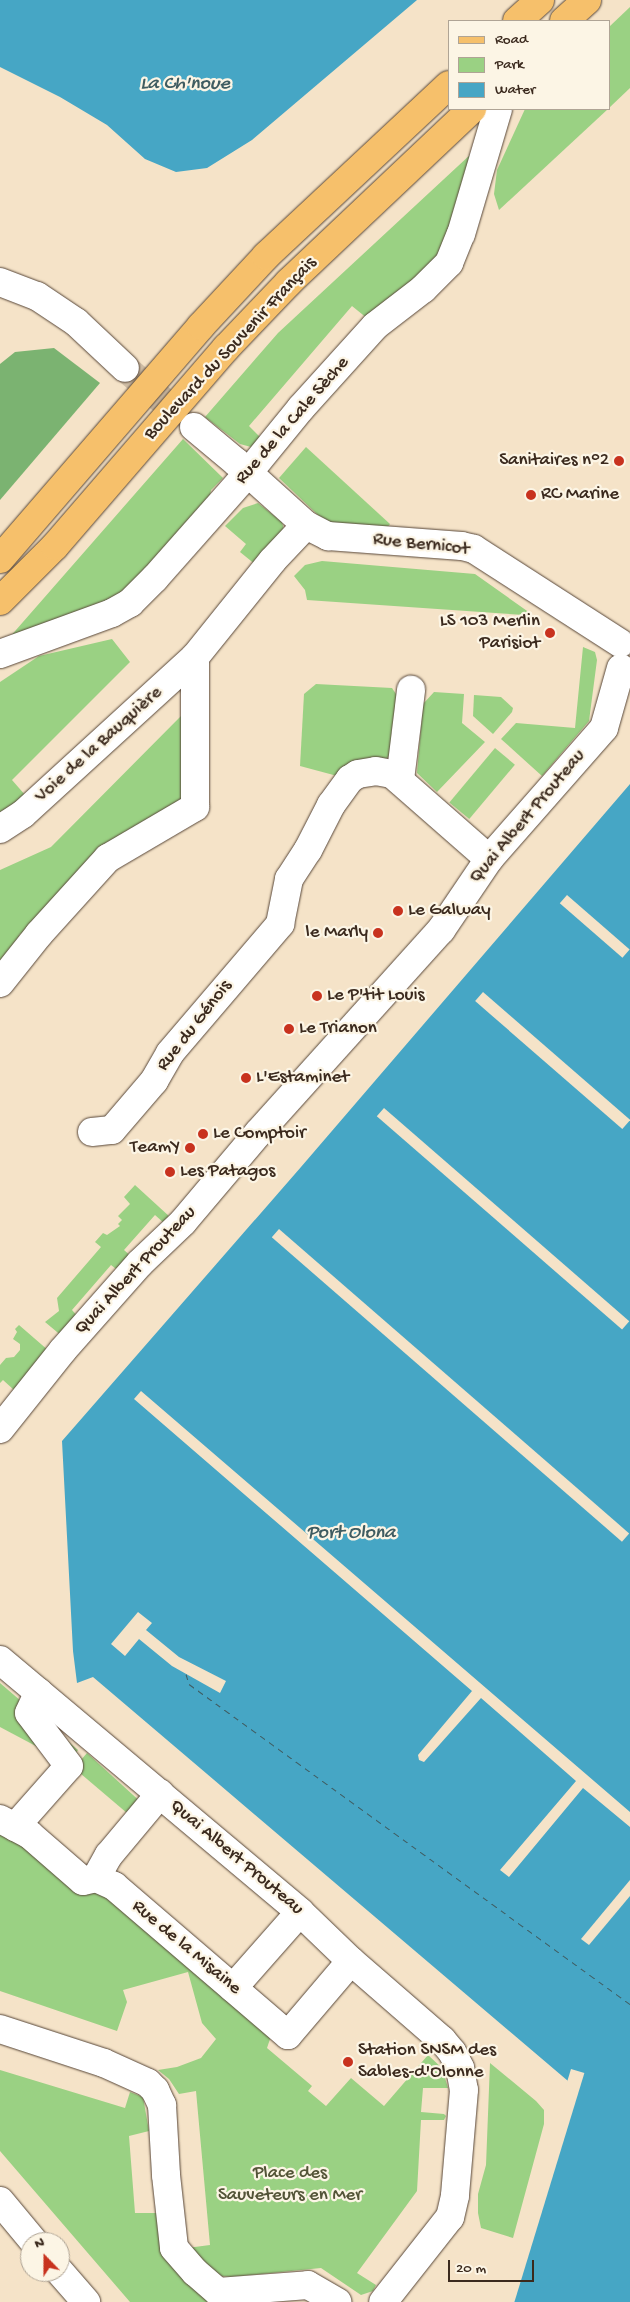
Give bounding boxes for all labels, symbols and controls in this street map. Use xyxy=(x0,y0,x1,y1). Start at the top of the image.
legend xyxy=(448,20,610,110)
text: Road xyxy=(495,31,528,49)
text: Park xyxy=(495,56,524,74)
water label: La Ch'noue xyxy=(140,72,230,96)
text: Water xyxy=(495,81,535,99)
street label: Boulevard du Souvenir Français xyxy=(140,253,322,445)
street label: Rue de la Cale Sèche xyxy=(231,352,355,490)
place label: Sanitaires n°2 xyxy=(499,450,609,472)
marker: Sanitaires n°2 xyxy=(613,455,625,467)
place label: RC Marine xyxy=(541,484,619,506)
marker: RC Marine xyxy=(525,489,537,501)
street label: Rue Bernicot xyxy=(372,529,470,561)
place label: LS 103 Merlin Parisiot xyxy=(440,611,540,655)
marker: LS 103 Merlin Parisiot xyxy=(544,627,556,639)
street label: Voie de la Bauquière xyxy=(31,682,167,808)
street label: Quai Albert Prouteau xyxy=(465,745,591,889)
place label: Le Galway xyxy=(408,900,491,922)
marker: Le Galway xyxy=(392,905,404,917)
place label: le Marly xyxy=(306,922,368,944)
marker: le Marly xyxy=(372,927,384,939)
street label: Rue du Génois xyxy=(152,976,238,1076)
place label: Le P'tit Louis xyxy=(327,985,425,1007)
marker: Le P'tit Louis xyxy=(311,990,323,1002)
place label: Le Trianon xyxy=(299,1018,377,1040)
marker: Le Trianon xyxy=(283,1023,295,1035)
place label: L'Estaminet xyxy=(256,1067,349,1089)
marker: L'Estaminet xyxy=(240,1072,252,1084)
place label: Le Comptoir xyxy=(213,1123,306,1145)
marker: Le Comptoir xyxy=(197,1128,209,1140)
place label: TeamY xyxy=(130,1137,180,1159)
marker: TeamY xyxy=(184,1142,196,1154)
place label: Les Patagos xyxy=(180,1161,275,1183)
marker: Les Patagos xyxy=(164,1166,176,1178)
street label: Quai Albert Prouteau xyxy=(70,1202,202,1340)
water label: Port Olona xyxy=(307,1521,395,1545)
street label: Quai Albert Prouteau xyxy=(164,1795,308,1921)
street label: Rue de la Misaine xyxy=(127,1896,245,2000)
place label: Station SNSM des Sables-d'Olonne xyxy=(358,2040,496,2084)
marker: Station SNSM des Sables-d'Olonne xyxy=(342,2056,354,2068)
park label: Place des Sauveteurs en Mer xyxy=(218,2163,362,2207)
north arrow xyxy=(20,2232,70,2282)
text: N xyxy=(32,2234,47,2253)
scale bar xyxy=(450,2250,536,2282)
text: 20 m xyxy=(456,2260,486,2278)

